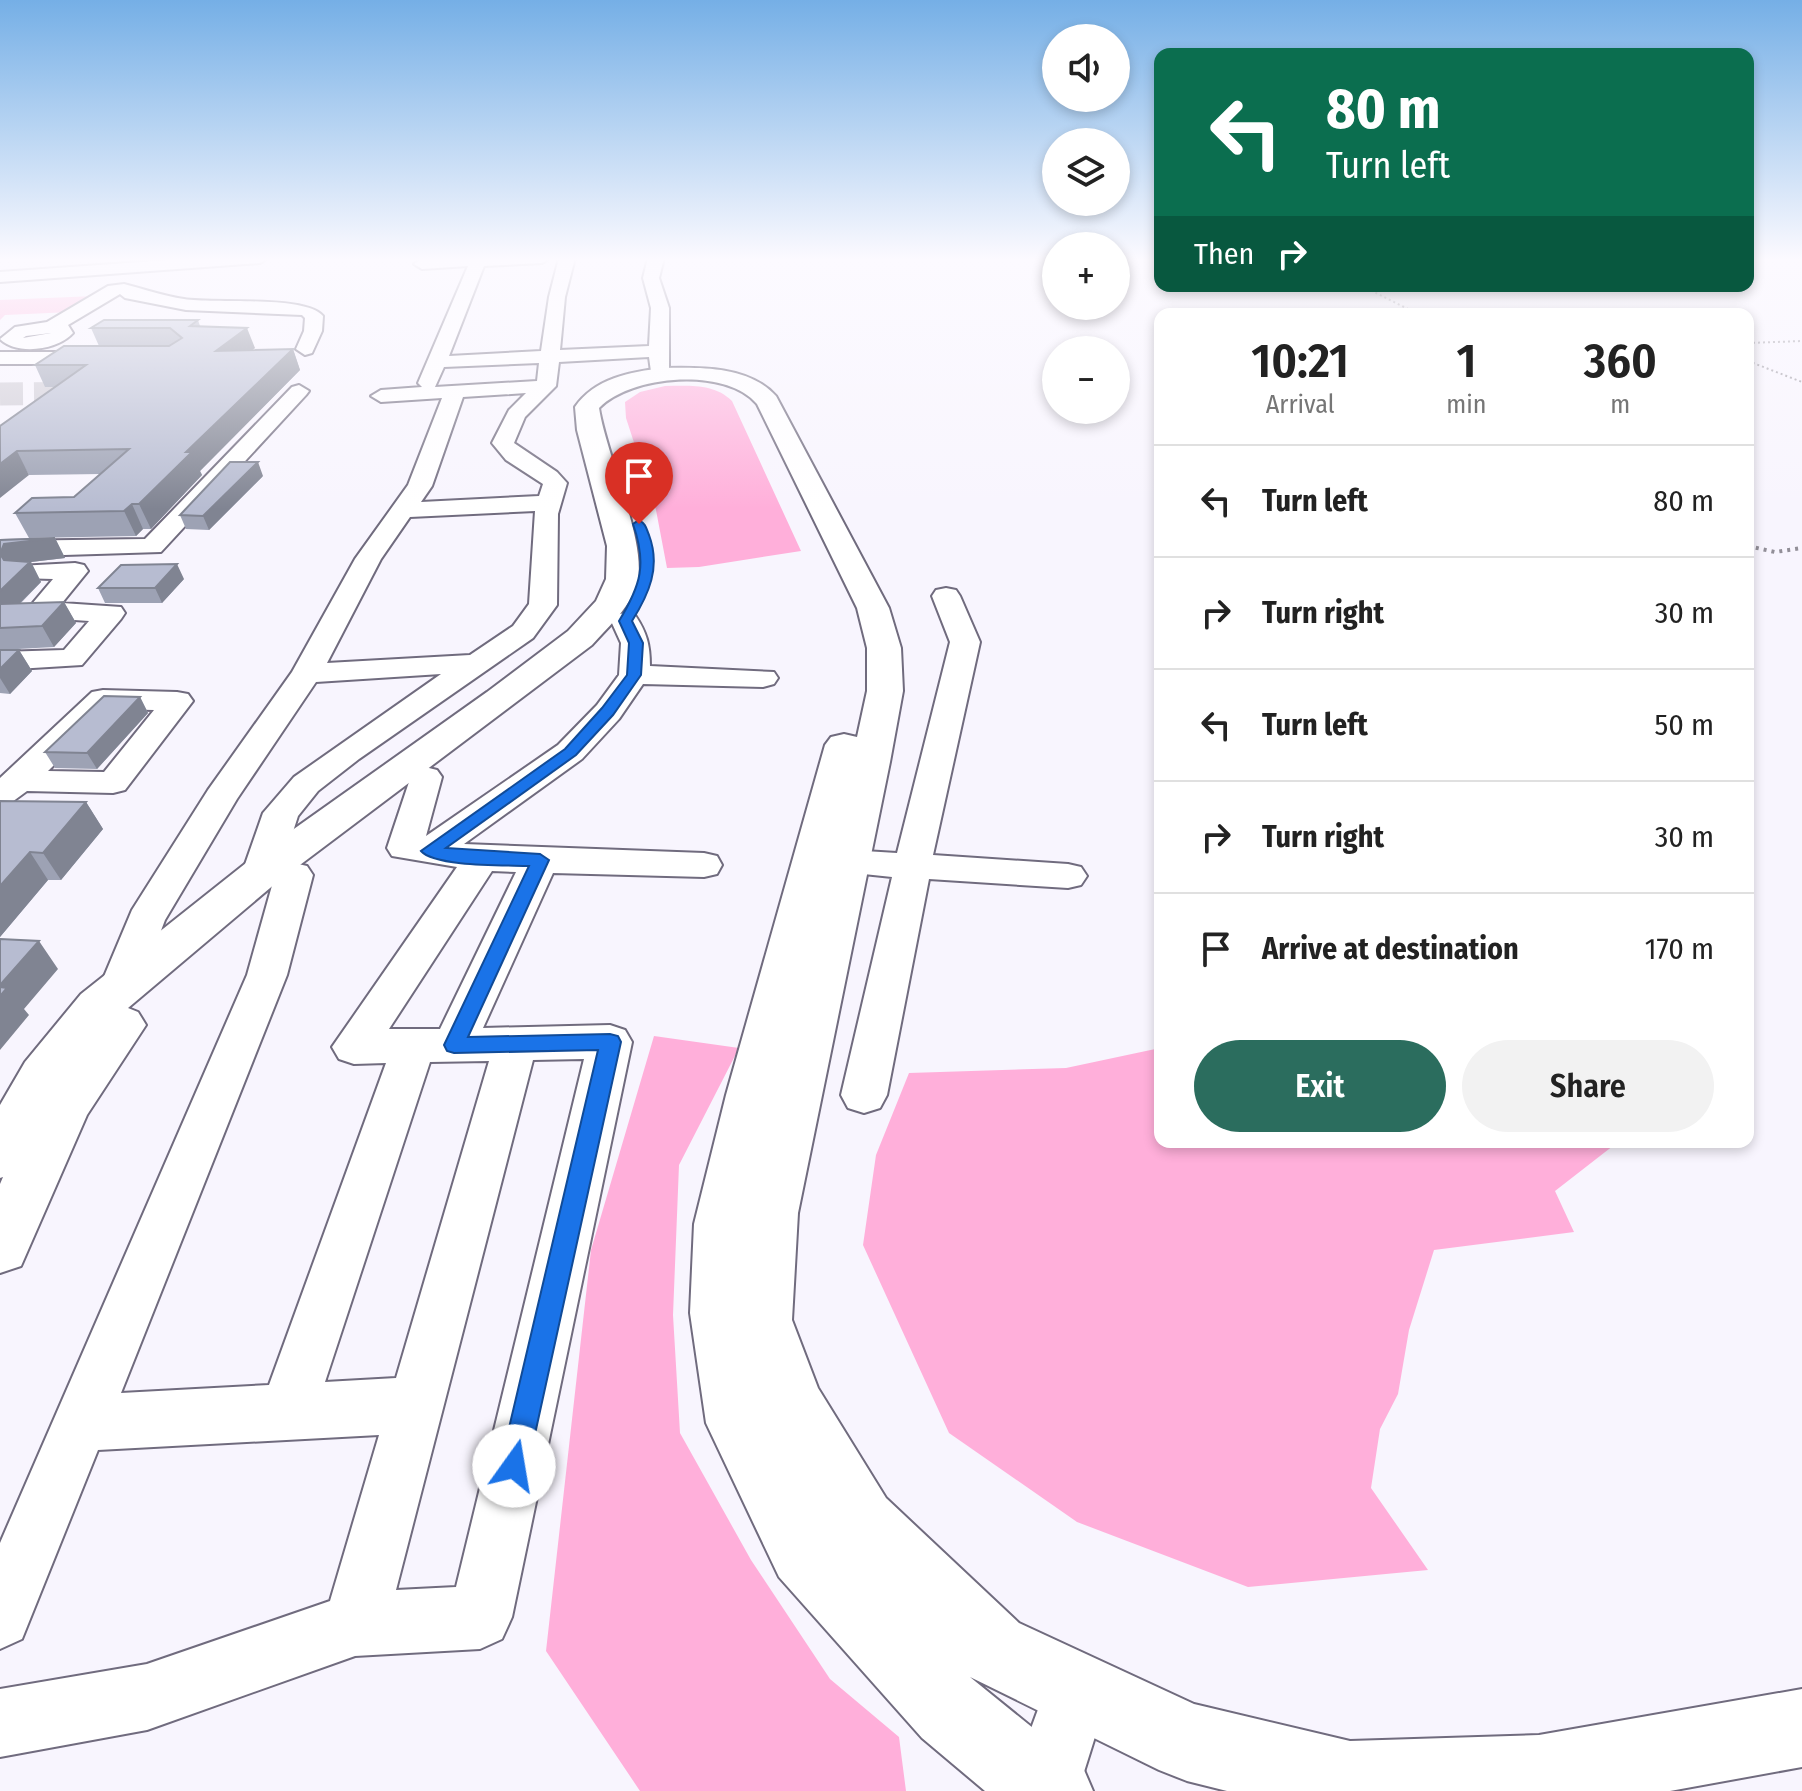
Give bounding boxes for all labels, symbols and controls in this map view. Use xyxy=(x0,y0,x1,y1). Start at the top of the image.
map controls xyxy=(1042,24,1130,424)
button: sound xyxy=(1042,24,1130,112)
text: 80 m xyxy=(1326,76,1441,143)
icon: left xyxy=(1194,80,1298,184)
button: layers xyxy=(1042,128,1130,216)
text: Turn left xyxy=(1326,144,1450,188)
button: + xyxy=(1042,232,1130,320)
icon: right xyxy=(1270,232,1314,276)
text: Then xyxy=(1194,236,1254,272)
text: 10:21 xyxy=(1251,332,1349,390)
text: 1 xyxy=(1456,332,1476,390)
text: 360 xyxy=(1584,332,1657,390)
button: − xyxy=(1042,336,1130,424)
text: Arrival xyxy=(1266,389,1335,420)
text: min xyxy=(1446,389,1486,420)
text: m xyxy=(1610,389,1630,420)
pin xyxy=(605,442,673,524)
icon: arrive xyxy=(617,454,661,498)
icon: left xyxy=(1194,479,1238,523)
text: Turn left xyxy=(1262,483,1368,519)
text: 80 m xyxy=(1653,483,1714,519)
icon: right xyxy=(1194,591,1238,635)
text: Turn right xyxy=(1262,595,1384,631)
text: 30 m xyxy=(1655,595,1714,631)
icon: left xyxy=(1194,703,1238,747)
text: Turn left xyxy=(1262,707,1368,743)
text: 50 m xyxy=(1654,707,1714,743)
icon: right xyxy=(1194,815,1238,859)
text: Turn right xyxy=(1262,819,1384,855)
text: 30 m xyxy=(1655,819,1714,855)
icon: arrive xyxy=(1194,927,1238,971)
text: Arrive at destination xyxy=(1262,931,1519,967)
text: 170 m xyxy=(1645,931,1714,967)
button: Exit xyxy=(1194,1040,1446,1132)
button: Share xyxy=(1462,1040,1714,1132)
position arrow xyxy=(472,1424,556,1508)

